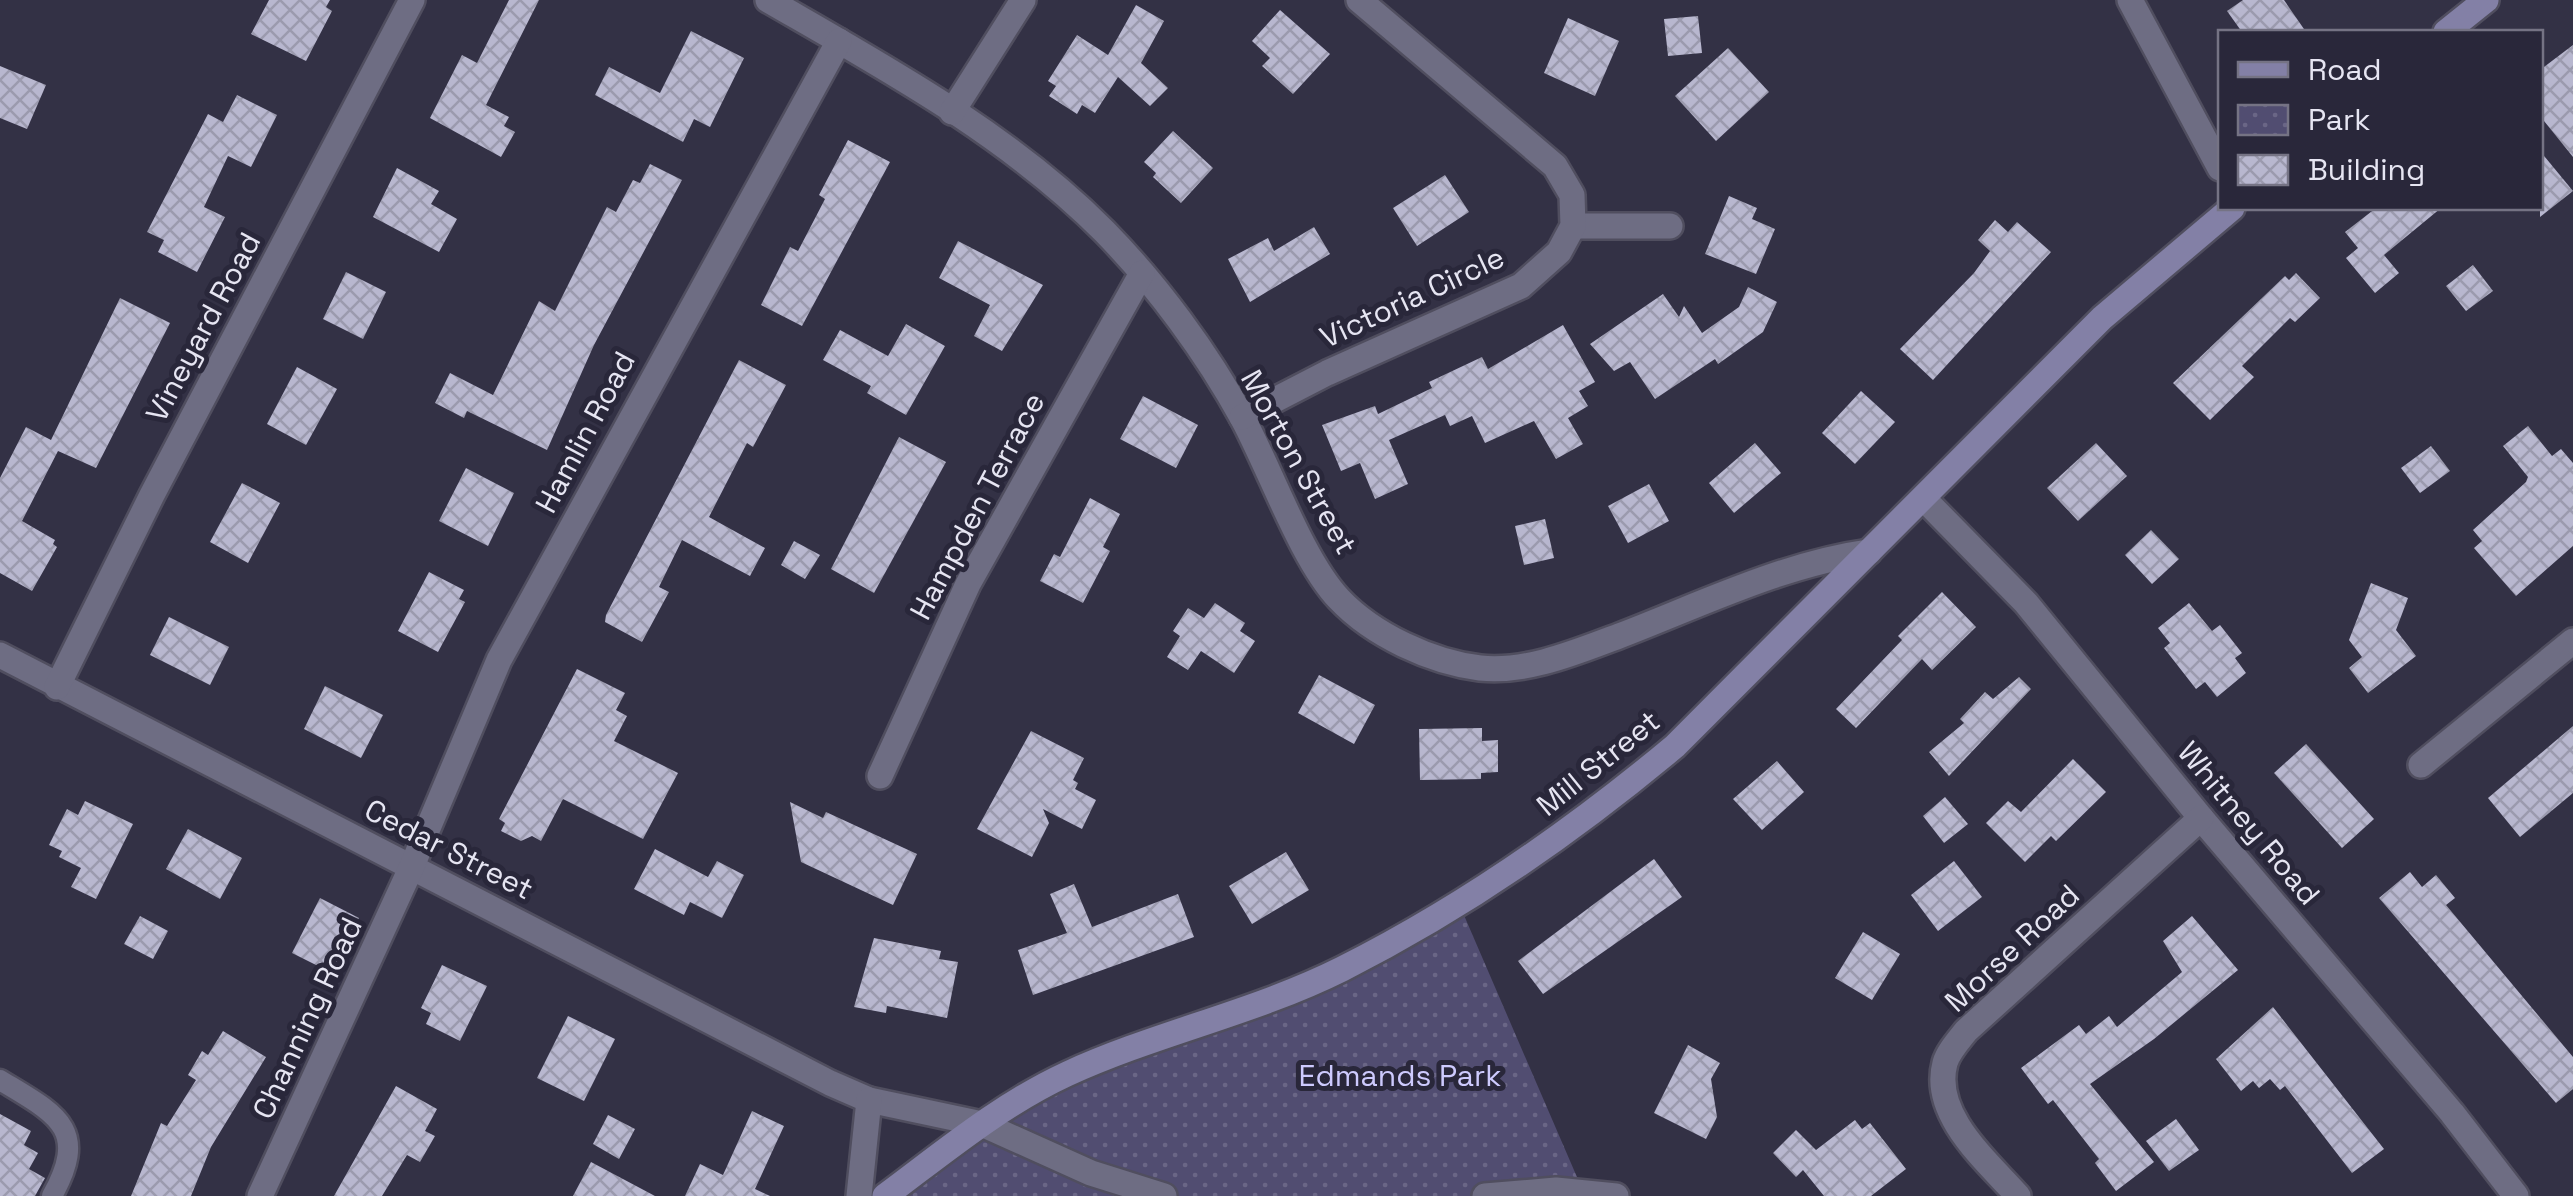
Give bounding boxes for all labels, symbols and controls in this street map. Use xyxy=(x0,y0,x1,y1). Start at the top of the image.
legend xyxy=(2218,30,2543,210)
text: Road xyxy=(2308,50,2382,89)
text: Park xyxy=(2308,100,2370,139)
text: Building xyxy=(2308,150,2425,189)
street label: Vineyard Road xyxy=(137,226,269,428)
street label: Victoria Circle xyxy=(1314,237,1510,357)
street label: Hamlin Road xyxy=(526,345,644,519)
street label: Morton Street xyxy=(1232,363,1366,561)
street label: Hampden Terrace xyxy=(901,386,1053,626)
street label: Mill Street xyxy=(1528,701,1668,825)
street label: Whitney Road xyxy=(2169,733,2329,913)
street label: Cedar Street xyxy=(358,790,540,908)
street label: Morse Road xyxy=(1936,876,2088,1020)
street label: Channing Road xyxy=(243,911,371,1125)
park label: Edmands Park xyxy=(1299,1056,1501,1095)

